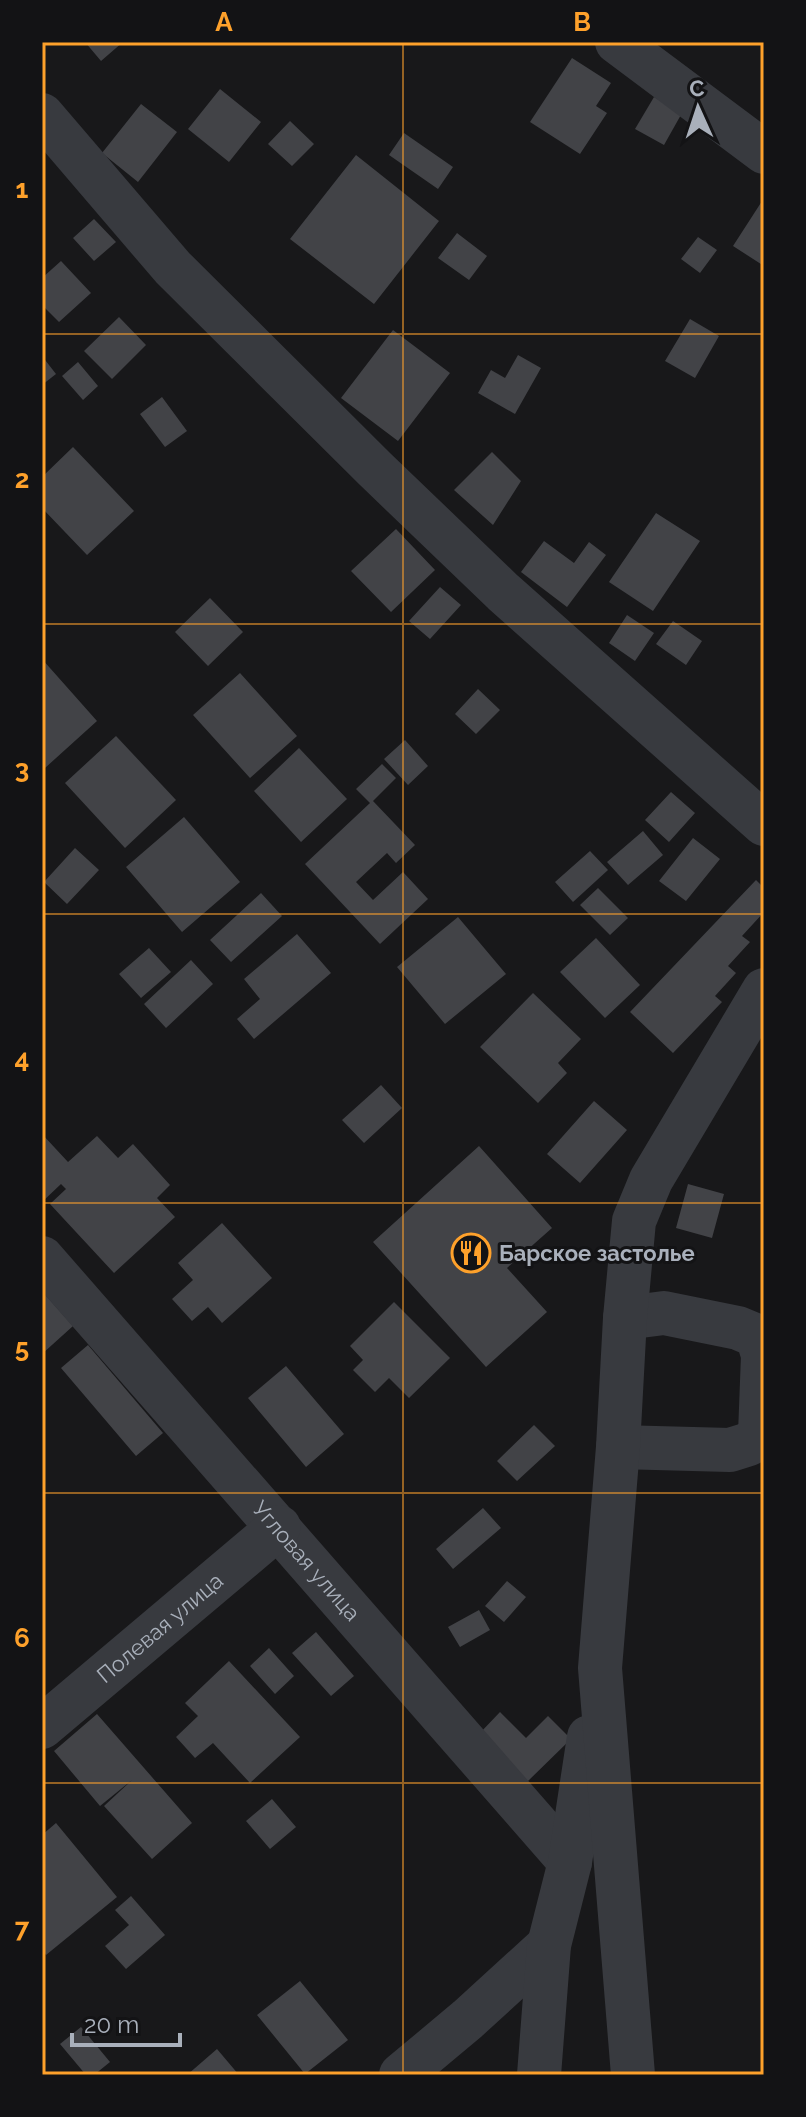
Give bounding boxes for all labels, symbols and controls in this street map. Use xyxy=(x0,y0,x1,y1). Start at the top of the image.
text: A xyxy=(215,7,233,37)
text: B xyxy=(573,7,591,37)
north arrow xyxy=(658,68,738,148)
text: С xyxy=(689,75,705,101)
text: 1 xyxy=(16,174,29,204)
text: 2 xyxy=(15,464,29,494)
text: 3 xyxy=(15,754,29,784)
text: 4 xyxy=(15,1044,29,1074)
restaurant icon: Барское застолье xyxy=(450,1232,492,1274)
place label: Барское застолье xyxy=(499,1240,695,1266)
text: 5 xyxy=(15,1333,29,1363)
street label: Угловая улица xyxy=(247,1495,366,1626)
street label: Полевая улица xyxy=(91,1567,228,1688)
text: 6 xyxy=(14,1623,30,1653)
text: 7 xyxy=(15,1913,30,1943)
scale bar xyxy=(72,1997,180,2047)
text: 20 m xyxy=(84,2010,139,2039)

